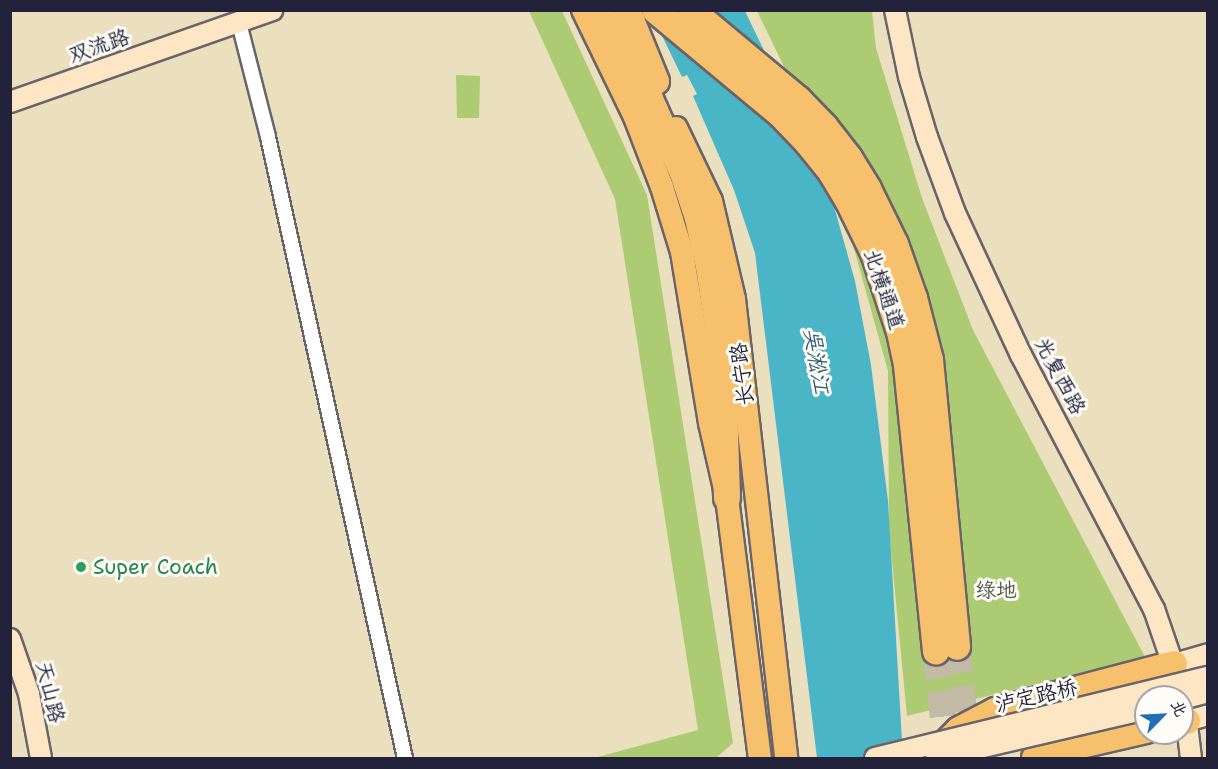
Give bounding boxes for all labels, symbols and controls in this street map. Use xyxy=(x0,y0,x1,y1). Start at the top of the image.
street label: 双流路 xyxy=(65,24,133,68)
street label: 北横通道 xyxy=(858,245,910,333)
water label: 吴淞江 xyxy=(799,326,835,396)
street label: 光复西路 xyxy=(1029,333,1091,419)
street label: 长宁路 xyxy=(726,341,758,407)
place label: Super Coach xyxy=(93,554,218,580)
marker: Super Coach xyxy=(74,560,88,574)
park label: 绿地 xyxy=(975,577,1017,603)
street label: 天山路 xyxy=(30,658,70,726)
street label: 泸定路桥 xyxy=(992,674,1080,718)
north arrow xyxy=(1134,685,1194,745)
text: 北 xyxy=(1166,697,1192,720)

